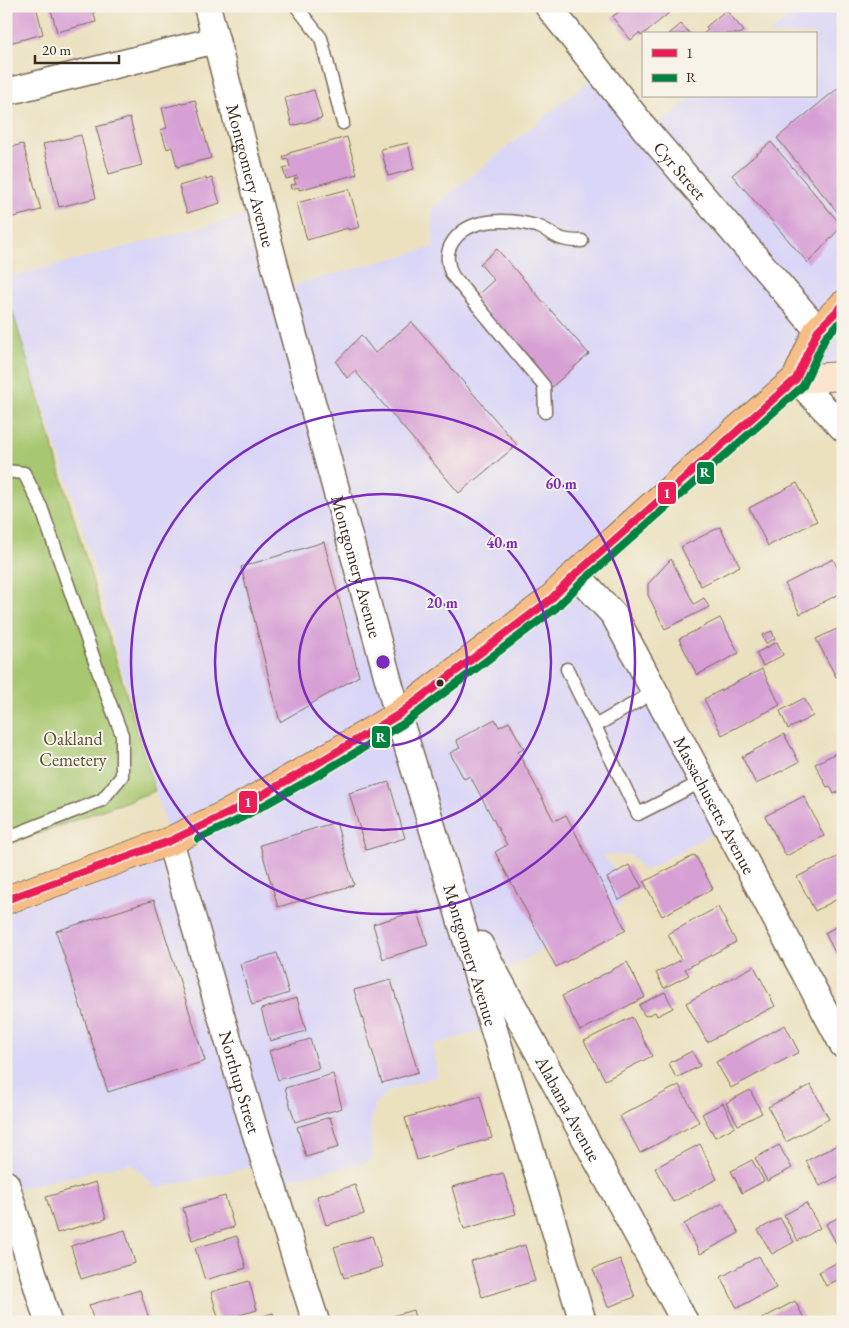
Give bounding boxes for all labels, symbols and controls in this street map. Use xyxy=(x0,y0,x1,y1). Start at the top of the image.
scale bar xyxy=(35,32,119,64)
legend xyxy=(642,32,816,98)
text: 20 m xyxy=(42,40,71,59)
text: 1 xyxy=(686,43,693,62)
text: R xyxy=(686,67,697,86)
street label: Montgomery Avenue xyxy=(222,101,281,249)
street label: Cyr Street xyxy=(649,136,712,204)
line badge: R xyxy=(696,461,715,485)
text: R xyxy=(700,463,711,481)
text: 60 m xyxy=(545,474,577,493)
line badge: 1 xyxy=(657,481,677,505)
text: 1 xyxy=(663,484,671,502)
street label: Montgomery Avenue xyxy=(327,492,388,640)
text: 40 m xyxy=(486,533,518,552)
text: 20 m xyxy=(426,593,458,612)
centre of rings xyxy=(374,653,392,671)
unlabelled marker xyxy=(435,678,445,688)
line badge: R xyxy=(371,725,391,749)
park label: Oakland Cemetery xyxy=(39,727,107,771)
text: R xyxy=(376,728,387,746)
street label: Massachusetts Avenue xyxy=(669,732,761,878)
line badge: 1 xyxy=(238,790,258,814)
text: 1 xyxy=(244,793,252,811)
street label: Montgomery Avenue xyxy=(439,881,504,1028)
street label: Northup Street xyxy=(214,1028,267,1137)
street label: Alabama Avenue xyxy=(530,1051,607,1165)

